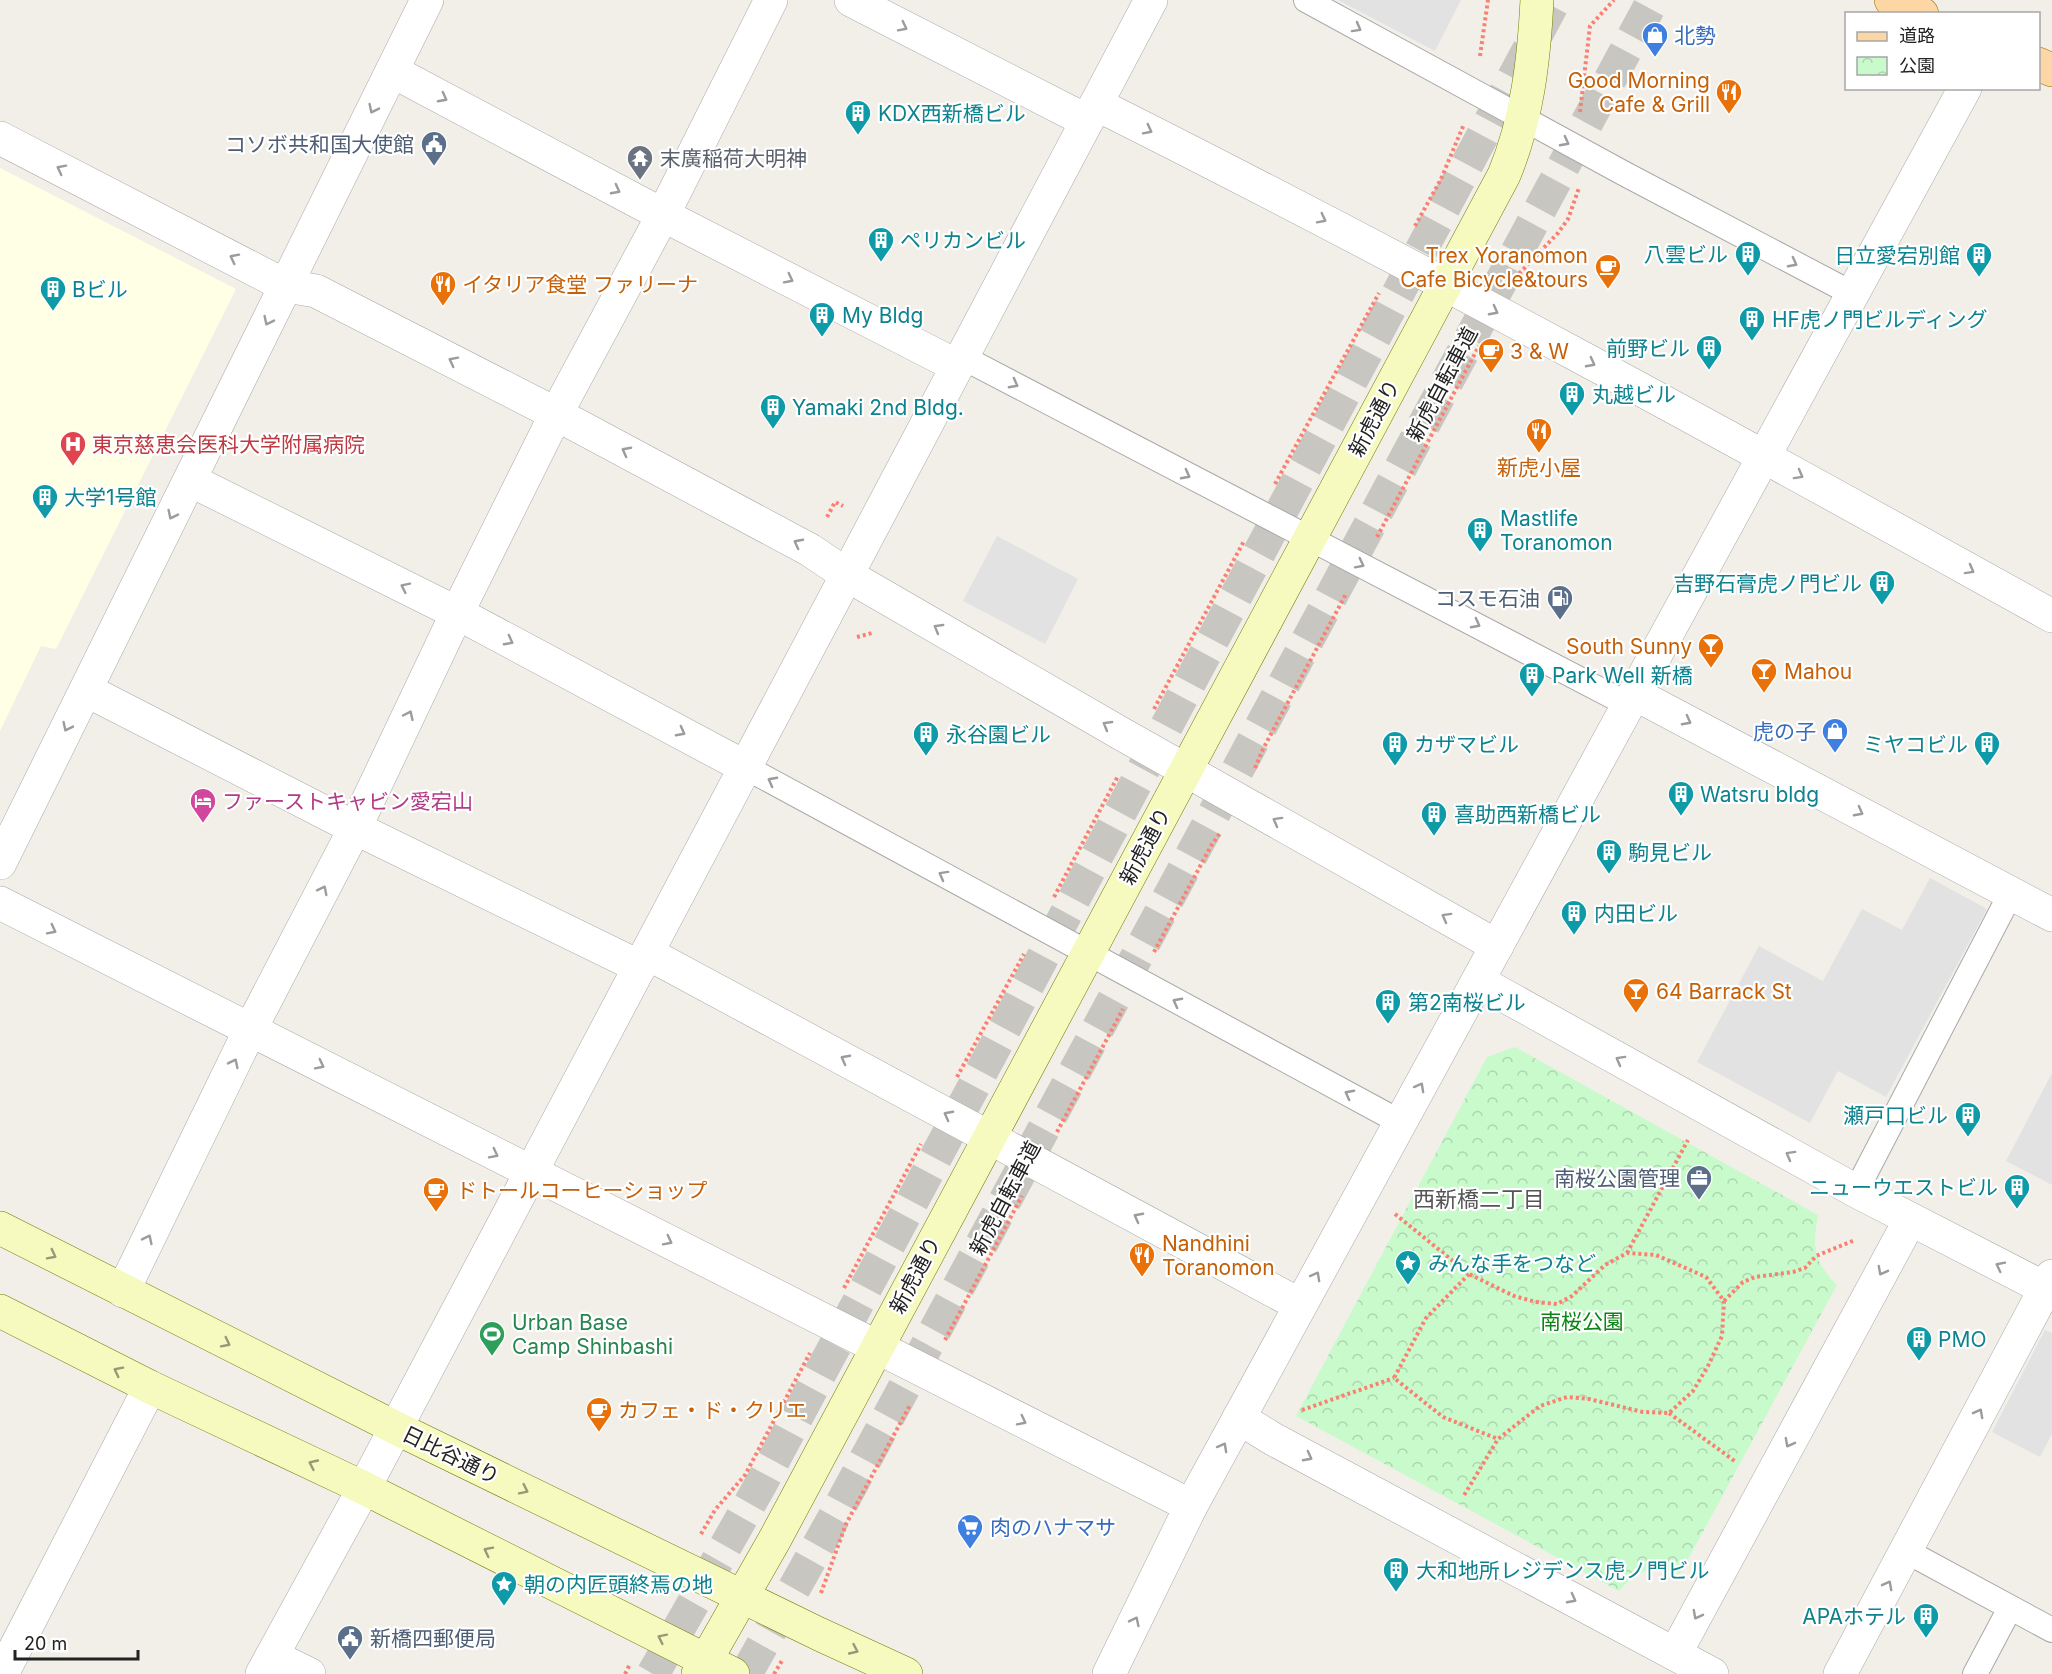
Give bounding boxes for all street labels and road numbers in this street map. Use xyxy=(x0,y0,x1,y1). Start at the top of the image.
street label: 新虎自転車道 xyxy=(1401,323,1483,445)
street label: 新虎通り xyxy=(1343,375,1405,461)
street label: 新虎通り xyxy=(1114,803,1176,889)
street label: 新虎自転車道 xyxy=(964,1137,1046,1259)
street label: 新虎通り xyxy=(884,1232,946,1318)
street label: 日比谷通り xyxy=(398,1421,504,1489)

